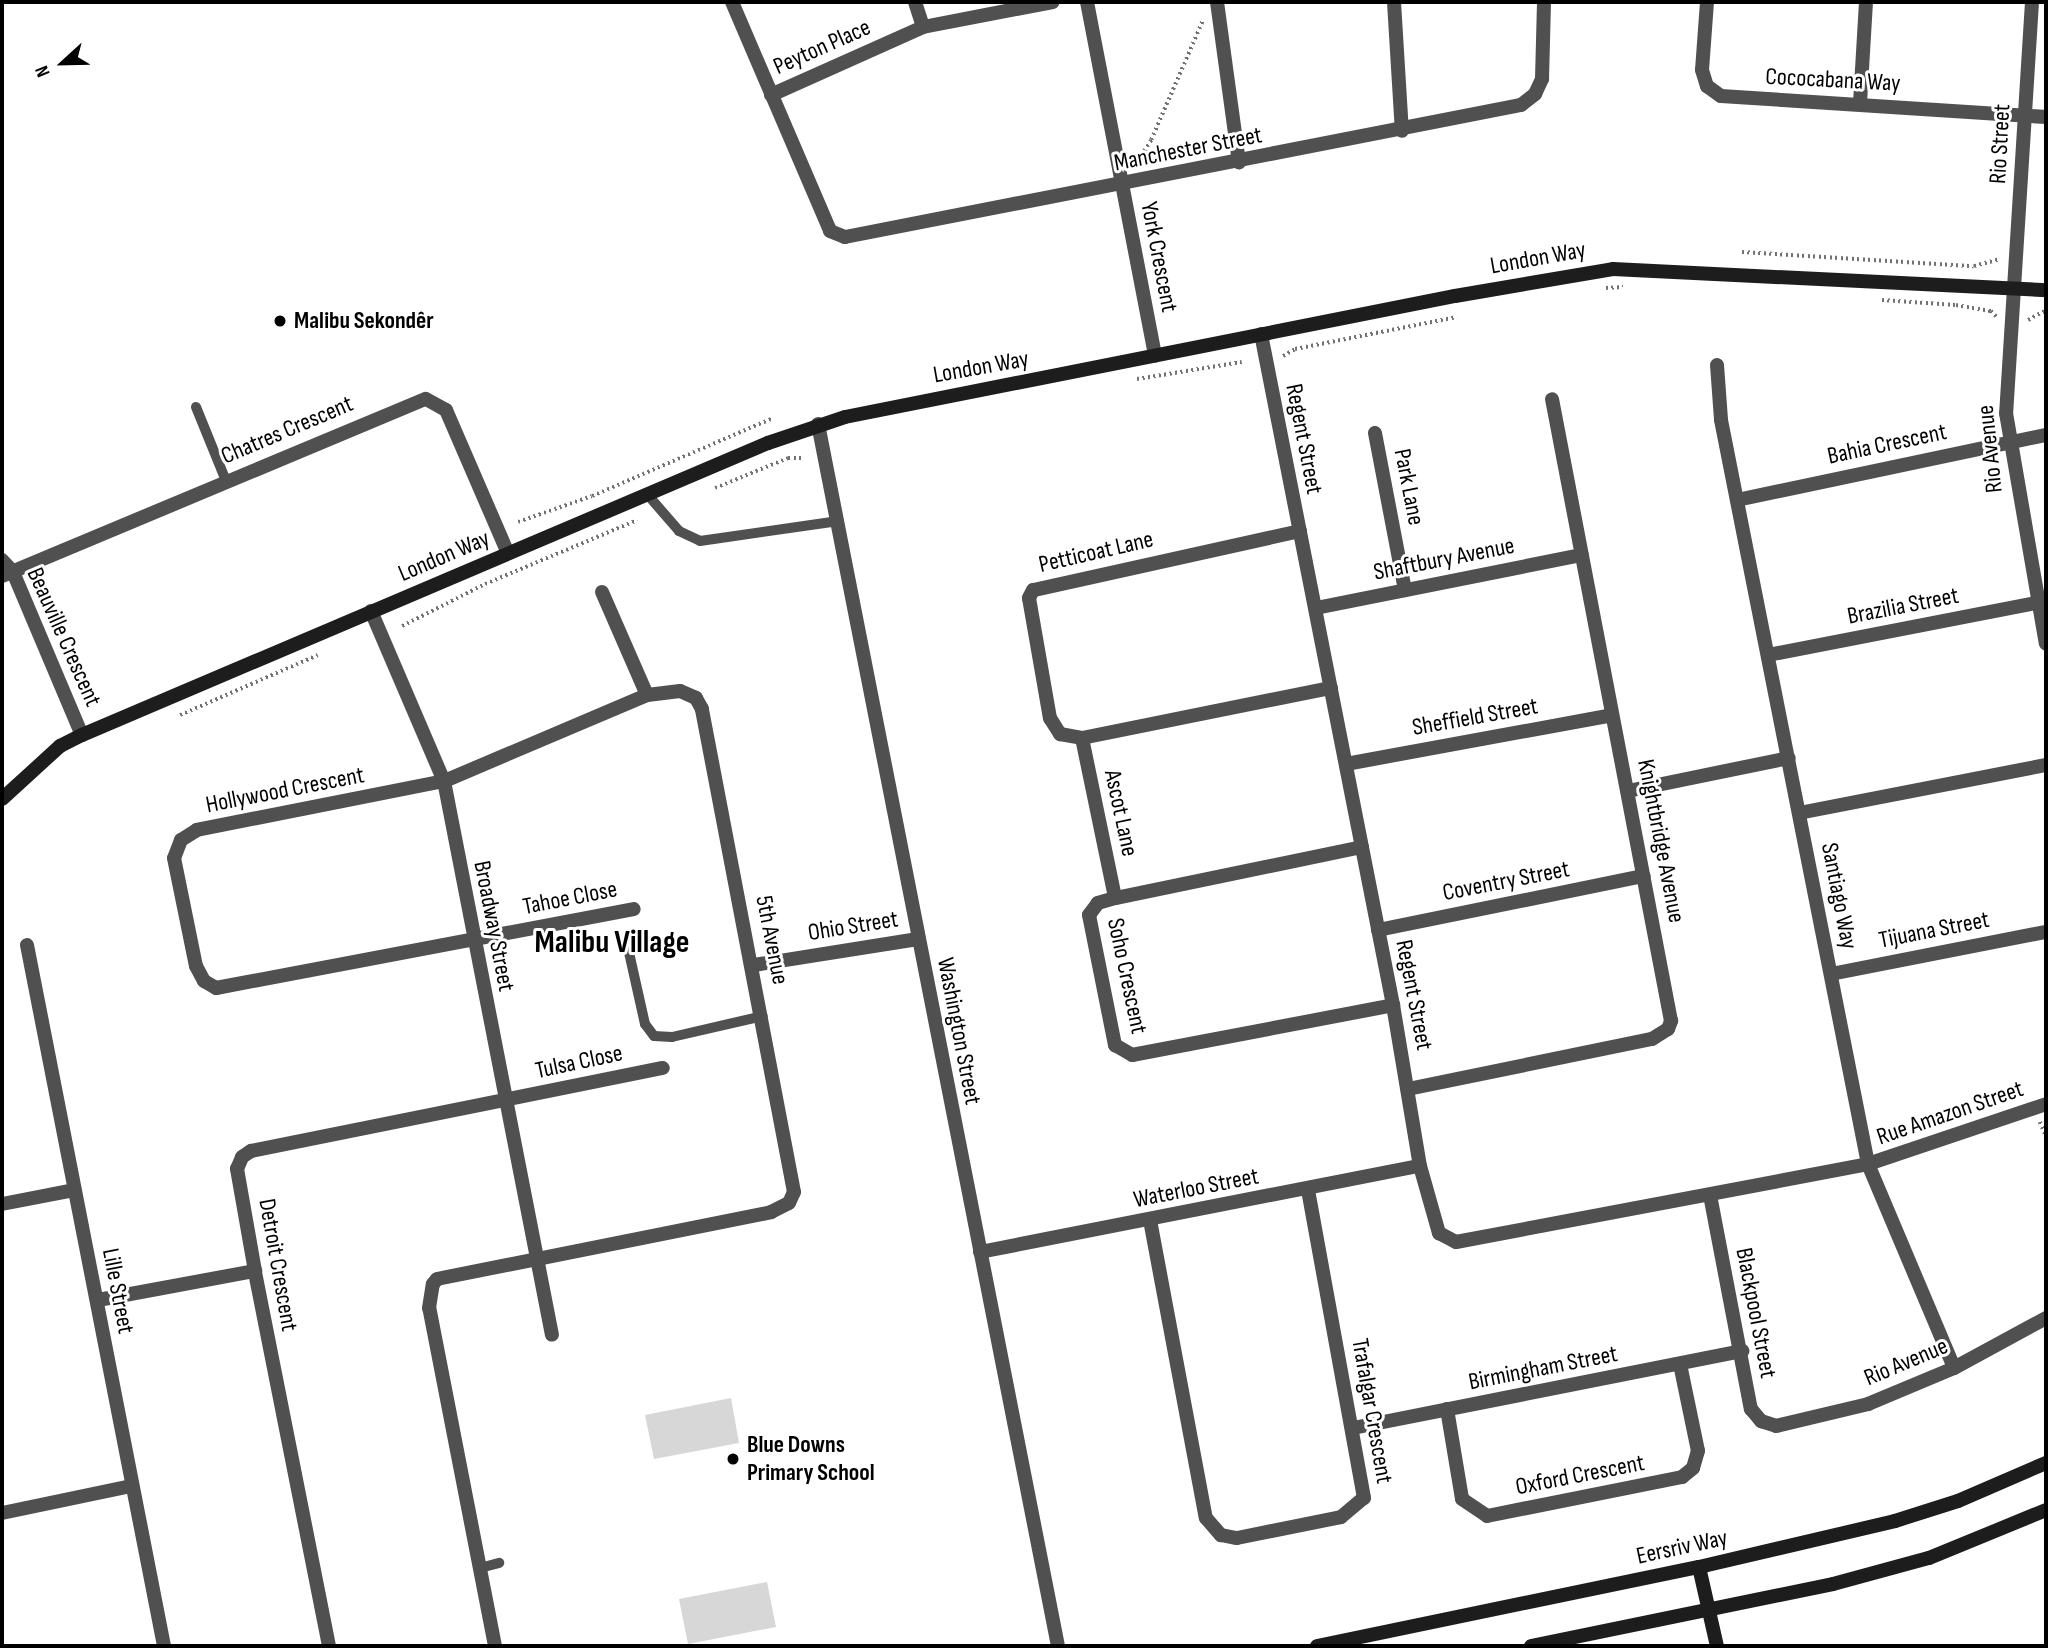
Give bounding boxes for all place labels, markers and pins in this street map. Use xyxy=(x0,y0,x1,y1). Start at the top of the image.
place label: Malibu Sekondêr xyxy=(294,307,434,335)
marker: Malibu Sekondêr xyxy=(272,313,288,329)
place label: Blue Downs Primary School xyxy=(747,1431,875,1487)
marker: Blue Downs Primary School xyxy=(725,1451,741,1467)

